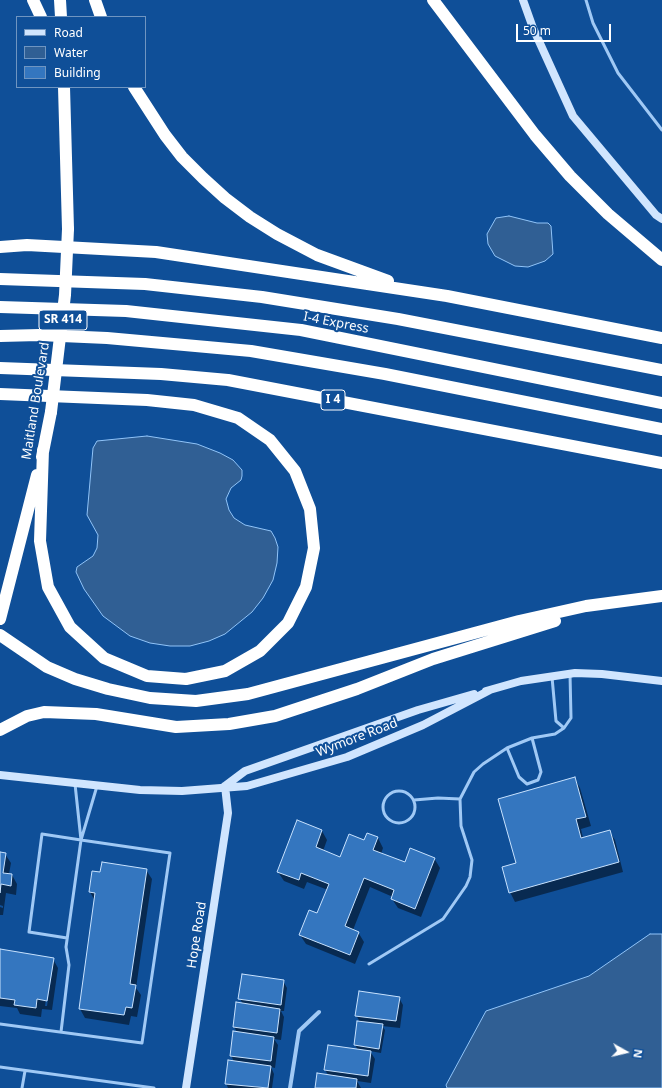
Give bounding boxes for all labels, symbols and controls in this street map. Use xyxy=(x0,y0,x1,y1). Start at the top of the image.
legend xyxy=(16,16,146,88)
scale bar xyxy=(518,16,613,42)
text: 50 m xyxy=(523,22,551,39)
text: Road xyxy=(54,24,83,41)
text: Water xyxy=(54,44,88,61)
text: Building xyxy=(54,64,101,81)
street label: I-4 Express xyxy=(302,309,370,337)
road number: SR 414 xyxy=(39,310,87,330)
street label: Maitland Boulevard xyxy=(19,341,53,461)
road number: I 4 xyxy=(321,390,345,410)
street label: Wymore Road xyxy=(314,715,400,761)
street label: Hope Road xyxy=(184,900,210,970)
north arrow xyxy=(606,1032,646,1072)
text: N xyxy=(630,1048,646,1059)

